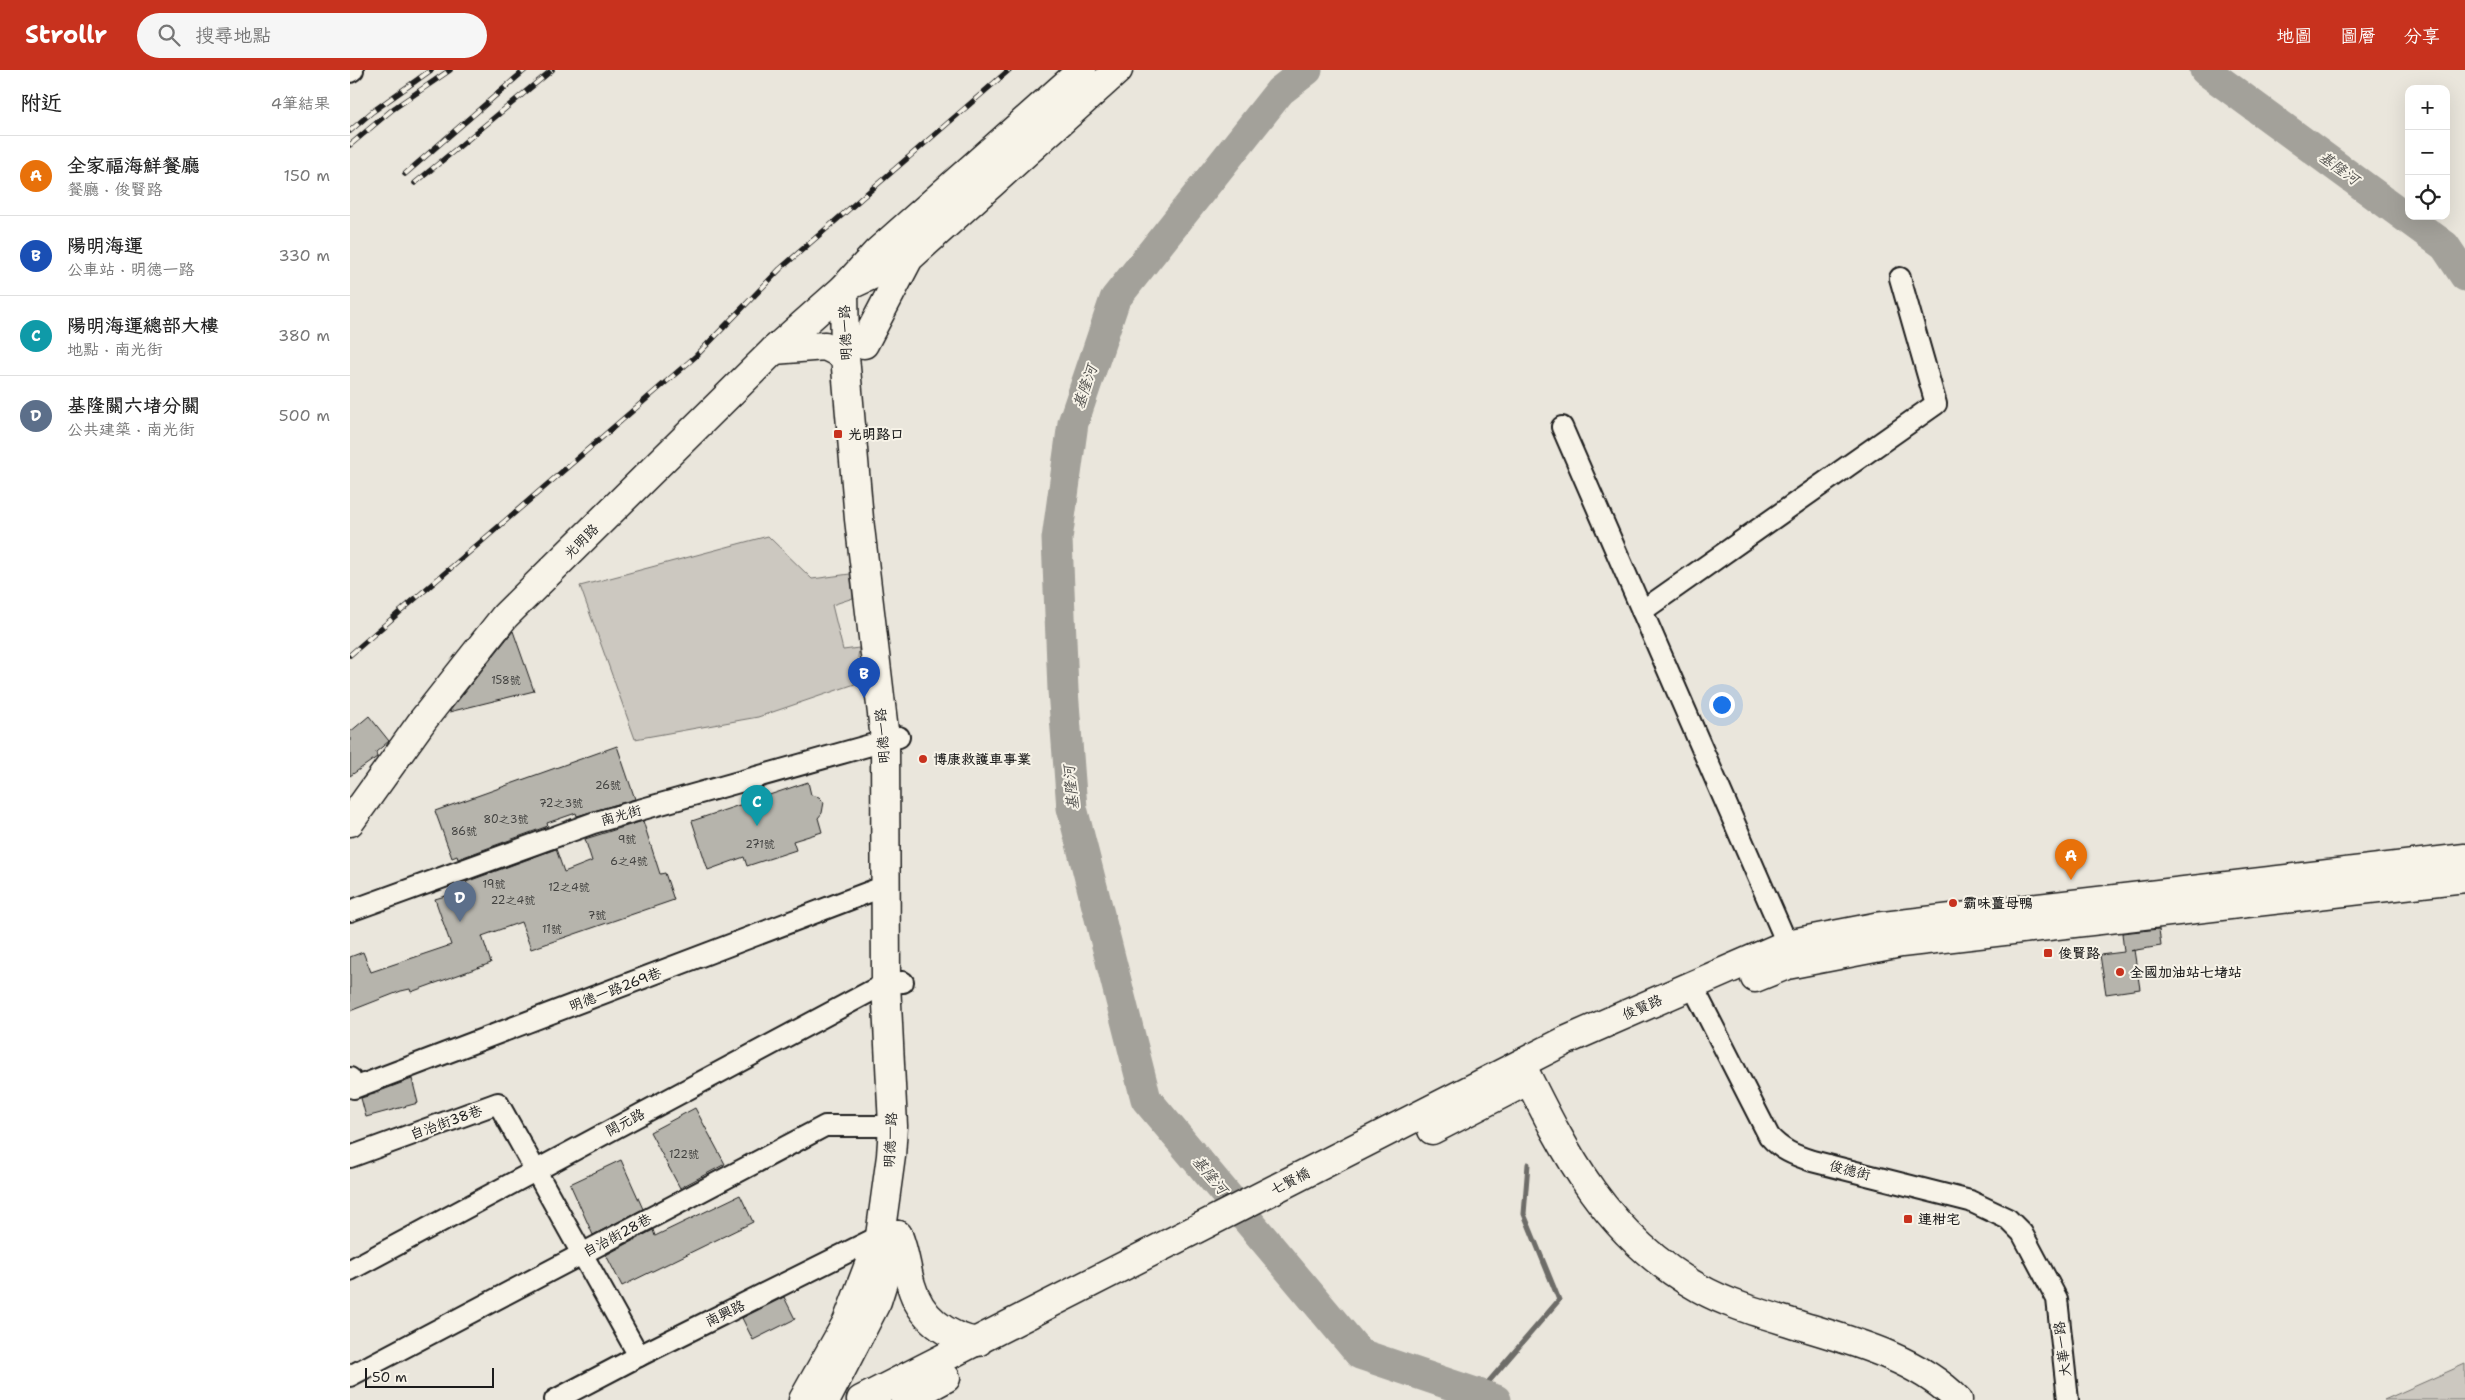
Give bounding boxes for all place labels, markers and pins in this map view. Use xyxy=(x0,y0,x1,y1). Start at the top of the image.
place label: 光明路口 xyxy=(848,425,904,443)
marker: 光明路口 xyxy=(832,428,844,440)
pin: B xyxy=(848,657,880,698)
place label: 博康救護車事業 xyxy=(933,750,1031,768)
marker: 博康救護車事業 xyxy=(917,753,929,765)
pin: C xyxy=(741,785,773,826)
pin: A xyxy=(2055,839,2087,880)
pin: D xyxy=(444,881,476,922)
place label: 霸味薑母鴨 xyxy=(1963,894,2033,912)
marker: 霸味薑母鴨 xyxy=(1947,897,1959,909)
place label: 俊賢路 xyxy=(2058,944,2100,962)
marker: 俊賢路 xyxy=(2042,947,2054,959)
place label: 全國加油站七堵站 xyxy=(2130,963,2242,981)
marker: 全國加油站七堵站 xyxy=(2114,966,2126,978)
place label: 連柑宅 xyxy=(1918,1210,1960,1228)
marker: 連柑宅 xyxy=(1902,1213,1914,1225)

